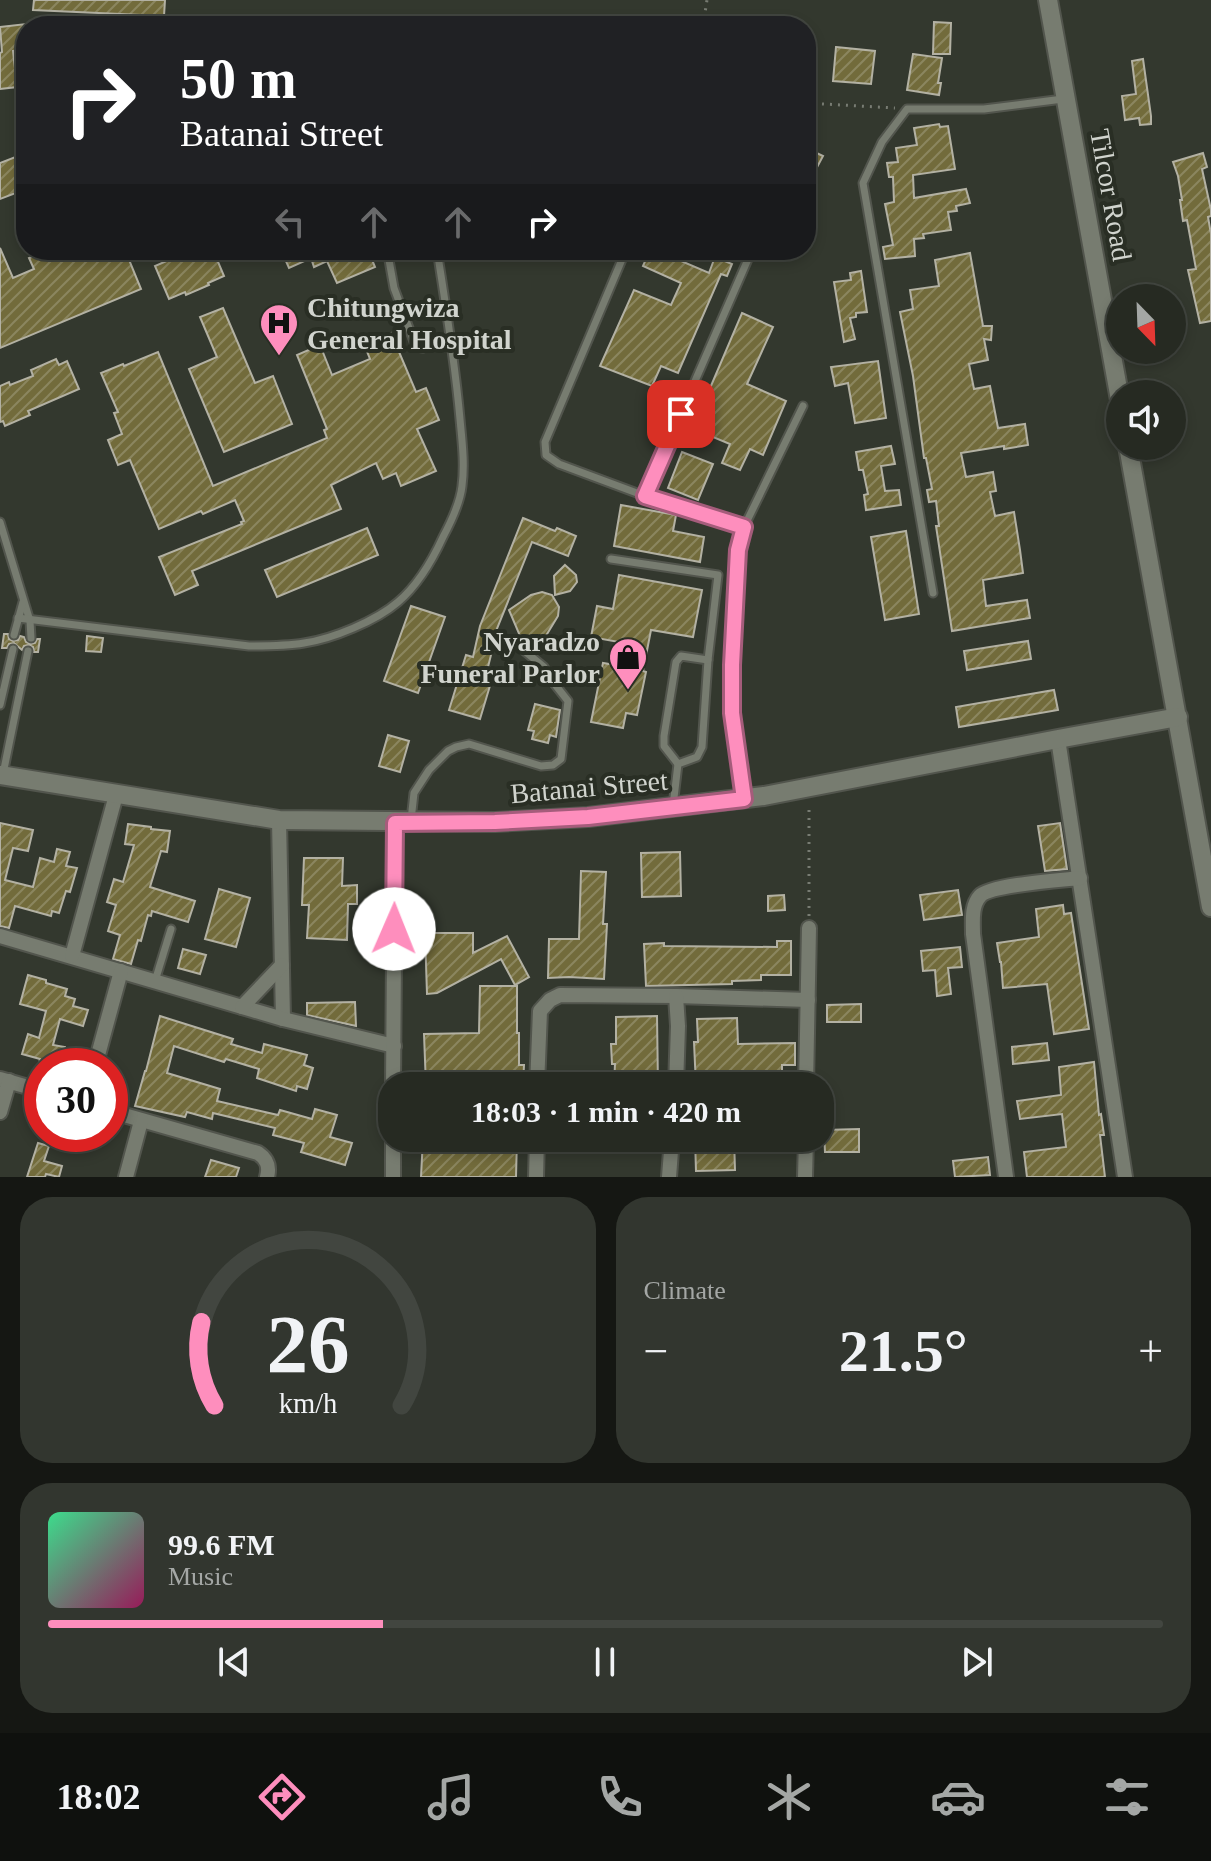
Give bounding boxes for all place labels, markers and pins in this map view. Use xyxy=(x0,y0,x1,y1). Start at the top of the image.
place label: Chitungwiza General Hospital xyxy=(307,292,512,355)
hospital icon: Chitungwiza General Hospital xyxy=(258,302,300,357)
pin xyxy=(647,380,715,448)
place label: Nyaradzo Funeral Parlor xyxy=(420,626,600,689)
shop icon: Nyaradzo Funeral Parlor xyxy=(607,636,649,691)

